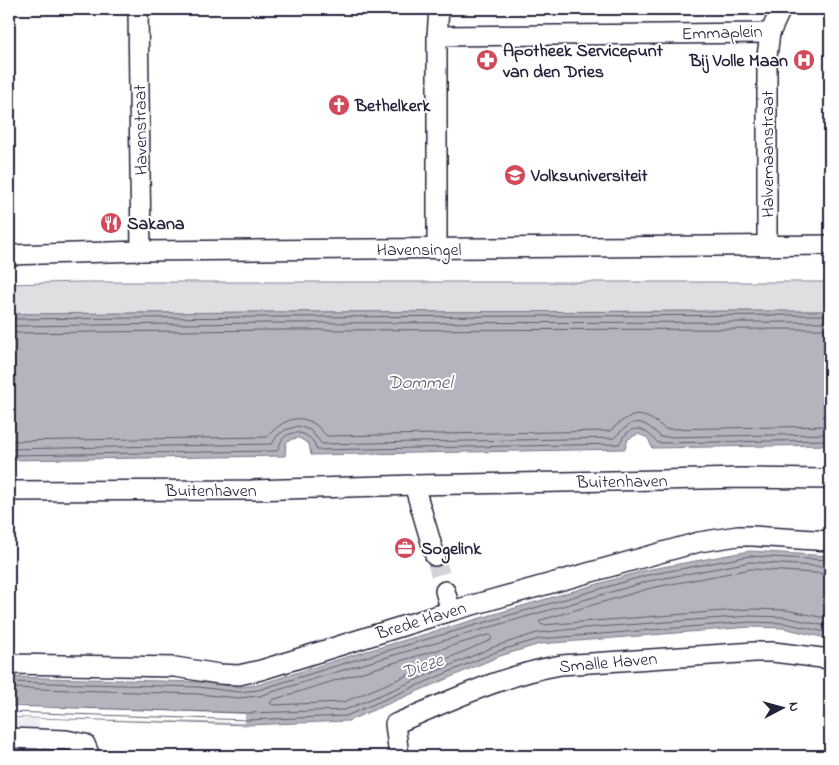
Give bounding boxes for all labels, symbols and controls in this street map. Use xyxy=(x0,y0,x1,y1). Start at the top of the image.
street label: Emmaplein xyxy=(681,20,763,48)
place label: Apotheek Servicepunt van den Dries xyxy=(502,39,664,86)
pharmacy icon: Apotheek Servicepunt van den Dries xyxy=(475,48,499,72)
hospital icon: Bij Volle Maan xyxy=(792,48,816,72)
place label: Bij Volle Maan xyxy=(688,49,788,75)
street label: Havenstraat xyxy=(128,84,156,176)
street label: Halvemaanstraat xyxy=(756,90,782,218)
church icon: Bethelkerk xyxy=(327,93,351,117)
place label: Bethelkerk xyxy=(354,94,431,120)
school or university icon: Volksuniversiteit xyxy=(503,163,527,187)
place label: Volksuniversiteit xyxy=(530,164,649,190)
restaurant icon: Sakana xyxy=(99,211,123,235)
place label: Sakana xyxy=(127,212,185,238)
street label: Havensingel xyxy=(376,238,462,265)
water label: Dommel xyxy=(387,370,455,397)
street label: Buitenhaven xyxy=(575,469,668,497)
street label: Buitenhaven xyxy=(164,479,257,505)
office icon: Sogelink xyxy=(393,536,417,560)
place label: Sogelink xyxy=(421,537,482,564)
street label: Brede Haven xyxy=(372,596,470,648)
water label: Dieze xyxy=(398,647,449,687)
street label: Smalle Haven xyxy=(558,647,658,681)
north arrow xyxy=(756,682,806,732)
text: N xyxy=(783,701,804,713)

